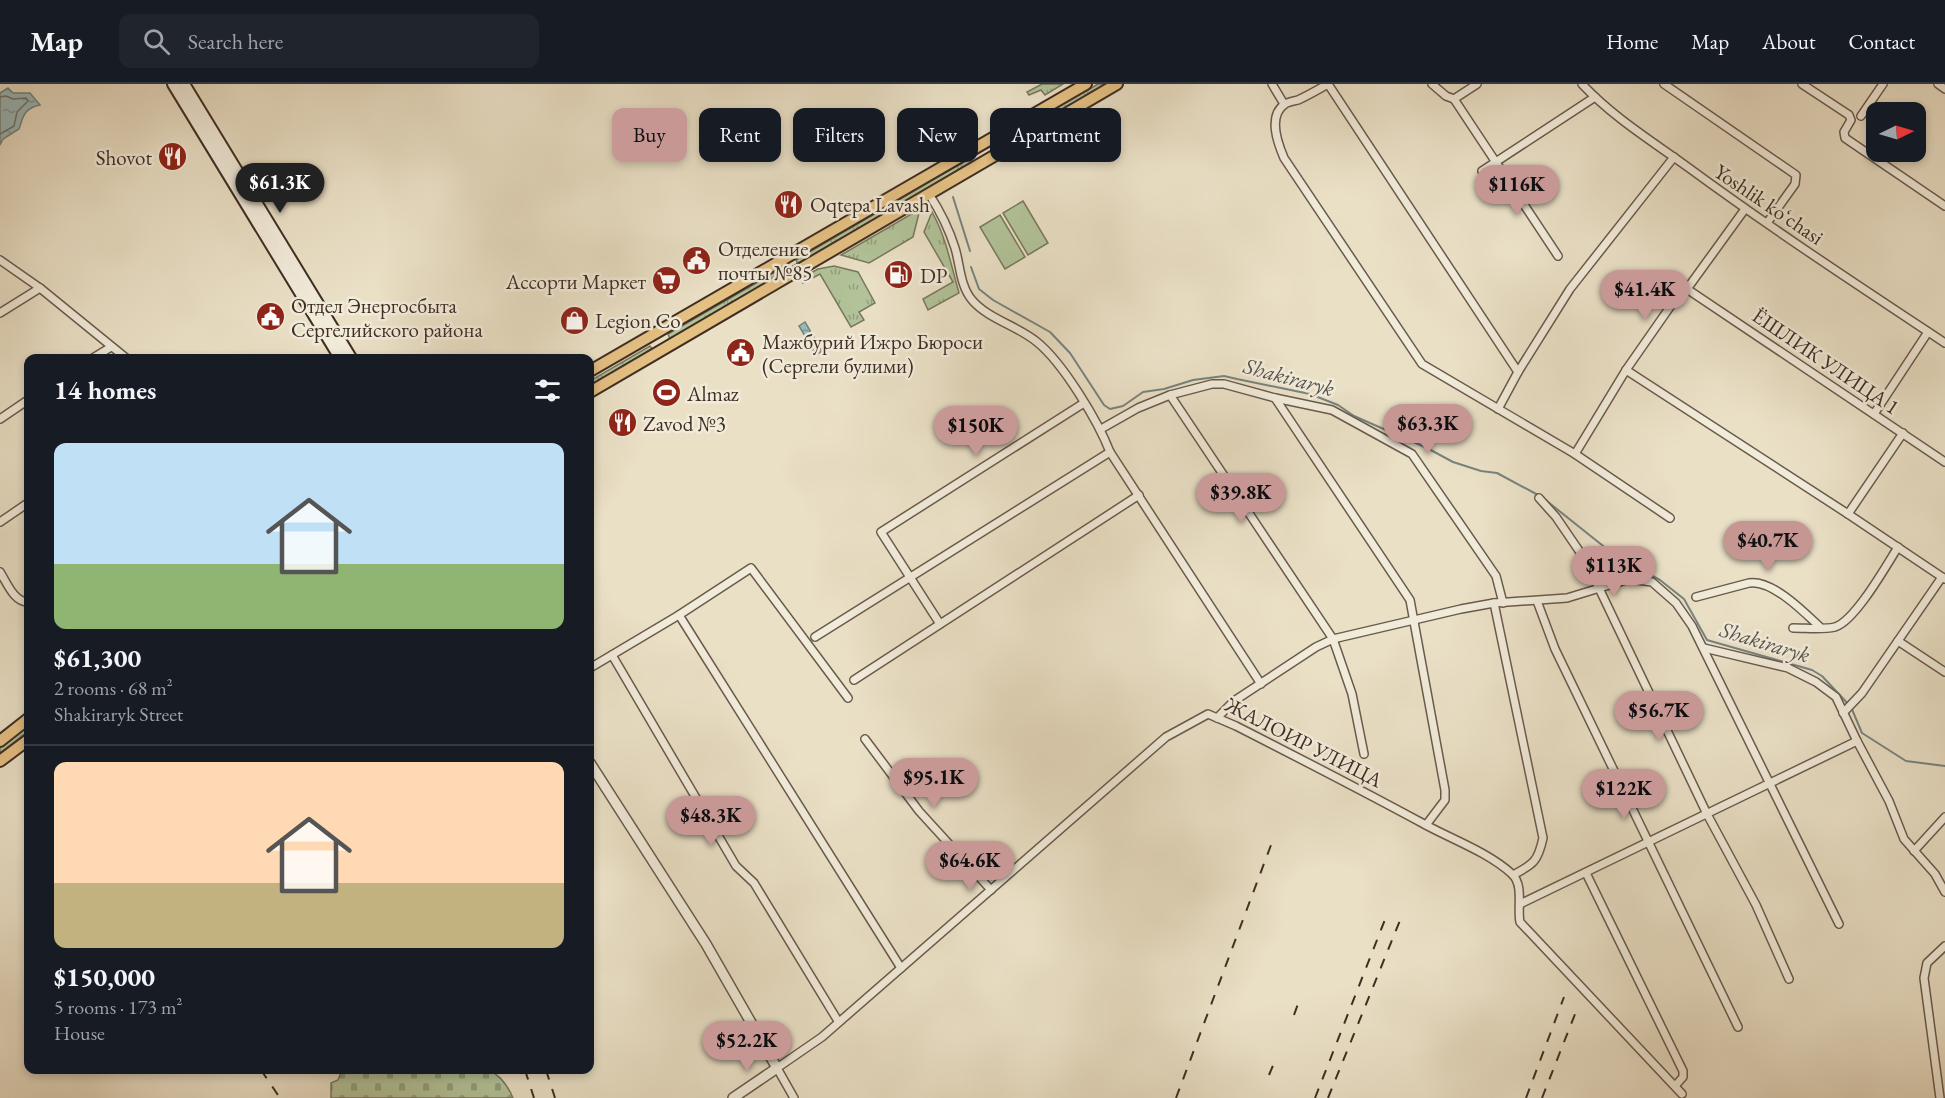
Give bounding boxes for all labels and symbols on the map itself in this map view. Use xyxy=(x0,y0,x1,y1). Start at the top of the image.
north arrow xyxy=(1866,102,1926,162)
restaurant icon: Shovot xyxy=(157,141,189,173)
place label: Shovot xyxy=(96,144,152,171)
street label: Yoshlik koʻchasi xyxy=(1709,157,1829,251)
pin: $61.3K xyxy=(231,163,329,214)
pin: $116K xyxy=(1475,165,1559,216)
restaurant icon: Oqtepa Lavash xyxy=(773,188,805,220)
place label: Oqtepa Lavash xyxy=(810,191,930,218)
place label: Отделение почты №85 xyxy=(718,235,812,286)
public building icon: Отделение почты №85 xyxy=(681,244,713,276)
fuel station icon: DP xyxy=(883,259,915,291)
place label: DP xyxy=(920,262,948,289)
supermarket icon: Ассорти Маркет xyxy=(651,265,683,297)
place label: Ассорти Маркет xyxy=(505,268,646,295)
pin: $41.4K xyxy=(1596,270,1694,321)
place label: Отдел Энергосбыта Сергелийского района xyxy=(291,292,483,343)
public building icon: Отдел Энергосбыта Сергелийского района xyxy=(254,301,286,333)
street label: ЁШЛИК УЛИЦА 1 xyxy=(1747,302,1905,420)
shop icon: Legion Co xyxy=(558,304,590,336)
place label: Legion Co xyxy=(595,307,681,334)
place label: Мажбурий Ижро Бюроси (Сергели булими) xyxy=(762,328,983,379)
public building icon: Мажбурий Ижро Бюроси (Сергели булими) xyxy=(725,337,757,369)
water label: Shakiraryk xyxy=(1240,351,1337,403)
sports icon: Almaz xyxy=(650,377,682,409)
place label: Almaz xyxy=(686,380,739,407)
pin: $63.3K xyxy=(1379,404,1477,455)
pin: $150K xyxy=(934,406,1018,457)
restaurant icon: Zavod №3 xyxy=(606,407,638,439)
place label: Zavod №3 xyxy=(643,410,726,437)
pin: $39.8K xyxy=(1192,473,1290,524)
pin: $40.7K xyxy=(1719,521,1817,572)
pin: $113K xyxy=(1572,546,1656,597)
water label: Shakiraryk xyxy=(1716,614,1814,669)
street label: ЖАЛОИР УЛИЦА xyxy=(1220,690,1388,794)
pin: $56.7K xyxy=(1610,691,1708,742)
pin: $95.1K xyxy=(885,758,983,809)
pin: $122K xyxy=(1582,769,1666,820)
pin: $48.3K xyxy=(662,796,760,847)
pin: $64.6K xyxy=(921,841,1019,892)
pin: $52.2K xyxy=(698,1021,796,1072)

